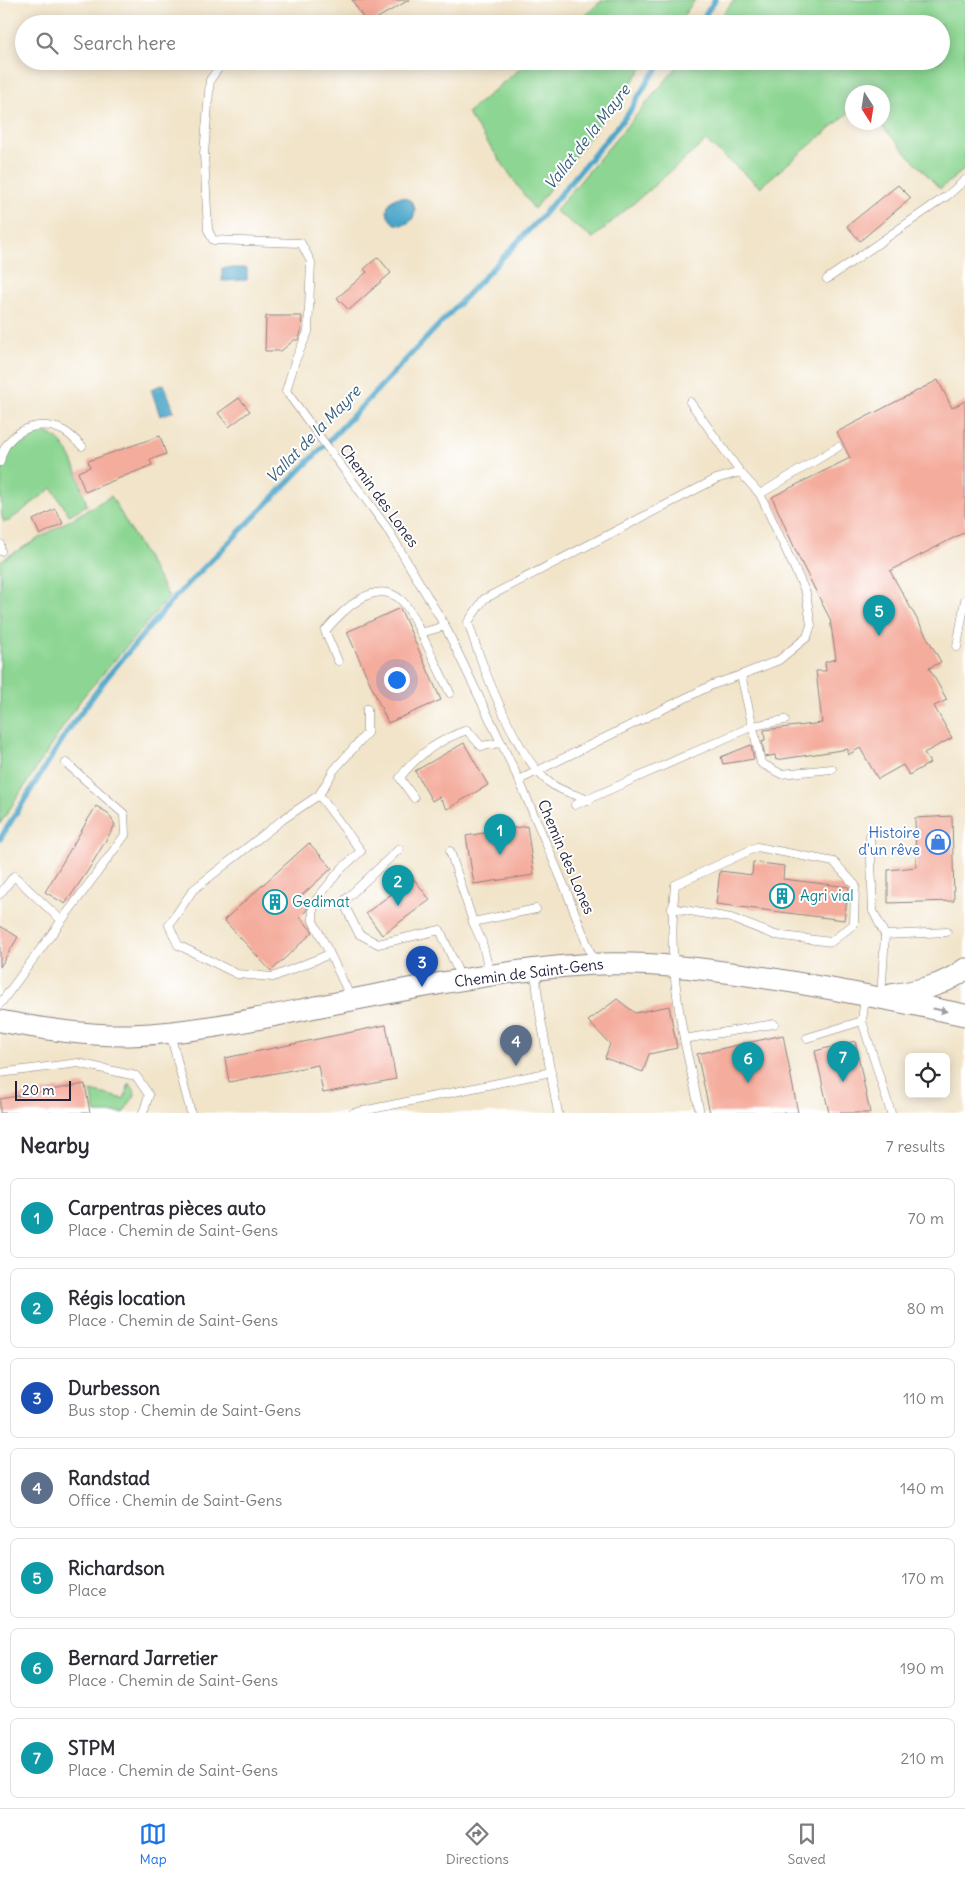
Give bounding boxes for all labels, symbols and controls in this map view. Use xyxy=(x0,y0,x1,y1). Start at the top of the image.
search box xyxy=(15,15,950,70)
icon: search xyxy=(33,29,61,57)
text: Search here xyxy=(73,31,176,55)
water label: Vallat de la Mayre xyxy=(540,79,635,194)
north arrow xyxy=(845,85,890,130)
water label: Vallat de la Mayre xyxy=(261,380,366,487)
street label: Chemin des Lones xyxy=(336,441,423,551)
pin: 5 xyxy=(863,595,895,636)
your location xyxy=(384,667,410,693)
street label: Chemin des Lones xyxy=(534,797,599,917)
pin: 1 xyxy=(484,814,516,855)
place label: Histoire d'un rêve xyxy=(858,823,920,859)
shop icon: Histoire d'un rêve xyxy=(925,829,951,855)
pin: 2 xyxy=(382,865,414,906)
building icon: Agri vial xyxy=(769,883,795,909)
place label: Agri vial xyxy=(800,886,854,905)
building icon: Gedimat xyxy=(262,889,288,915)
place label: Gedimat xyxy=(292,892,350,911)
pin: 3 xyxy=(406,946,438,987)
street label: Chemin de Saint-Gens xyxy=(453,954,605,991)
one-way arrow xyxy=(932,1006,948,1014)
pin: 4 xyxy=(500,1025,532,1066)
pin: 7 xyxy=(827,1041,859,1082)
pin: 6 xyxy=(732,1042,764,1083)
map controls xyxy=(905,1053,950,1098)
button: locate xyxy=(905,1053,950,1098)
scale bar xyxy=(15,1078,71,1101)
text: 20 m xyxy=(22,1081,55,1099)
text: Nearby xyxy=(20,1132,90,1159)
text: 7 results xyxy=(886,1136,945,1156)
text: Carpentras pièces auto xyxy=(68,1196,266,1220)
text: 1 xyxy=(34,1208,40,1228)
text: 70 m xyxy=(908,1208,944,1228)
text: Place · Chemin de Saint-Gens xyxy=(68,1220,278,1240)
text: Régis location xyxy=(68,1286,186,1310)
text: 2 xyxy=(33,1298,41,1318)
text: 80 m xyxy=(906,1298,944,1318)
text: Place · Chemin de Saint-Gens xyxy=(68,1310,278,1330)
text: Durbesson xyxy=(68,1376,160,1400)
text: 3 xyxy=(32,1388,42,1408)
text: 110 m xyxy=(903,1388,944,1408)
text: Bus stop · Chemin de Saint-Gens xyxy=(68,1400,301,1420)
text: Randstad xyxy=(68,1466,150,1490)
text: 4 xyxy=(32,1478,42,1498)
text: 140 m xyxy=(900,1478,944,1498)
text: Office · Chemin de Saint-Gens xyxy=(68,1490,282,1510)
text: Richardson xyxy=(68,1556,165,1580)
text: 5 xyxy=(32,1568,42,1588)
text: 170 m xyxy=(901,1568,944,1588)
text: Place xyxy=(68,1580,107,1600)
text: Bernard Jarretier xyxy=(68,1646,218,1670)
text: 6 xyxy=(32,1658,42,1678)
text: 190 m xyxy=(900,1658,944,1678)
text: Place · Chemin de Saint-Gens xyxy=(68,1670,278,1690)
text: STPM xyxy=(68,1736,115,1760)
text: 7 xyxy=(33,1748,41,1768)
text: 210 m xyxy=(901,1748,944,1768)
text: Place · Chemin de Saint-Gens xyxy=(68,1760,278,1780)
tab: Map xyxy=(139,1820,167,1868)
tab: Directions xyxy=(446,1820,509,1868)
tab: Saved xyxy=(787,1820,826,1868)

